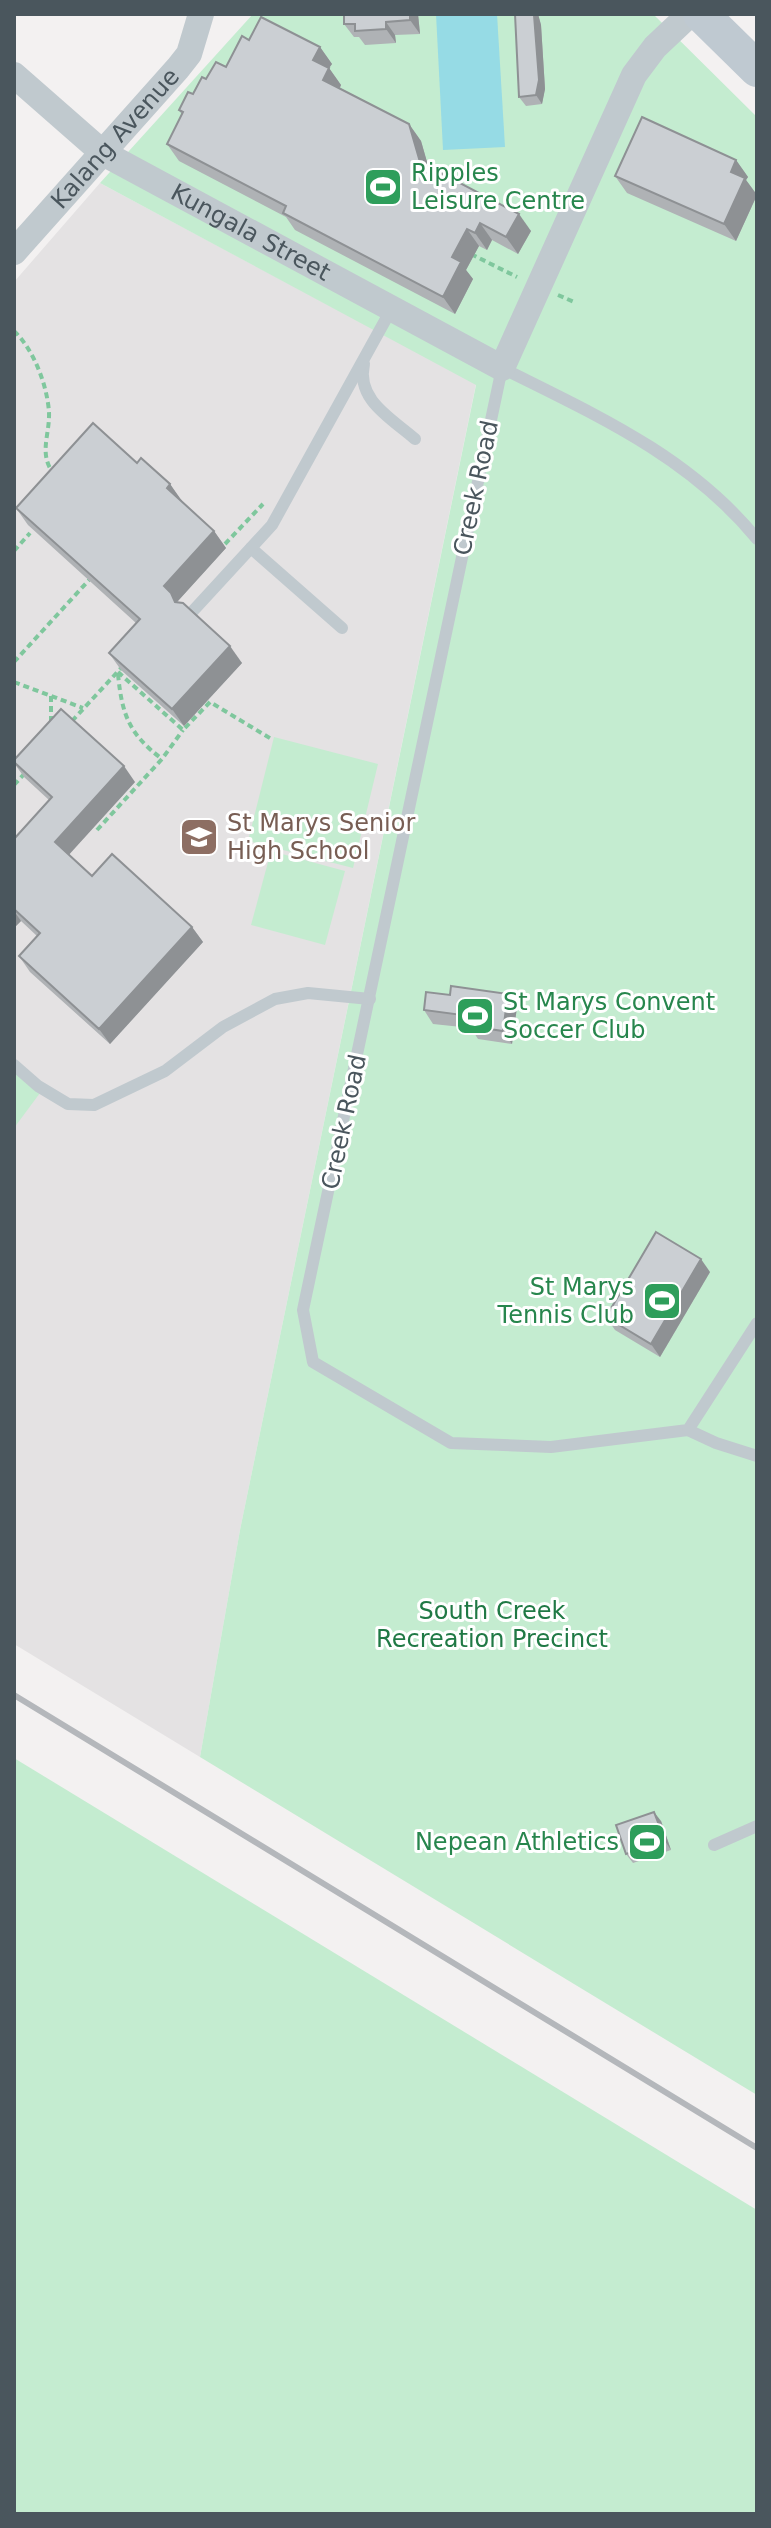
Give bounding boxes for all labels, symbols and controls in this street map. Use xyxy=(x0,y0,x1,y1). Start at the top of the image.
street label: Kalang Avenue xyxy=(45,63,185,215)
place label: Ripples Leisure Centre xyxy=(411,159,585,215)
sports icon: Ripples Leisure Centre xyxy=(362,166,404,208)
street label: Kungala Street xyxy=(166,178,335,287)
street label: Creek Road xyxy=(448,418,504,558)
place label: St Marys Senior High School xyxy=(227,809,415,865)
school or university icon: St Marys Senior High School xyxy=(178,816,220,858)
place label: St Marys Convent Soccer Club xyxy=(503,988,715,1044)
sports icon: St Marys Convent Soccer Club xyxy=(454,995,496,1037)
street label: Creek Road xyxy=(316,1052,372,1192)
place label: St Marys Tennis Club xyxy=(497,1273,634,1329)
sports icon: St Marys Tennis Club xyxy=(641,1280,683,1322)
park label: South Creek Recreation Precinct xyxy=(376,1597,608,1653)
sports icon: Nepean Athletics xyxy=(626,1821,668,1863)
place label: Nepean Athletics xyxy=(415,1828,619,1856)

